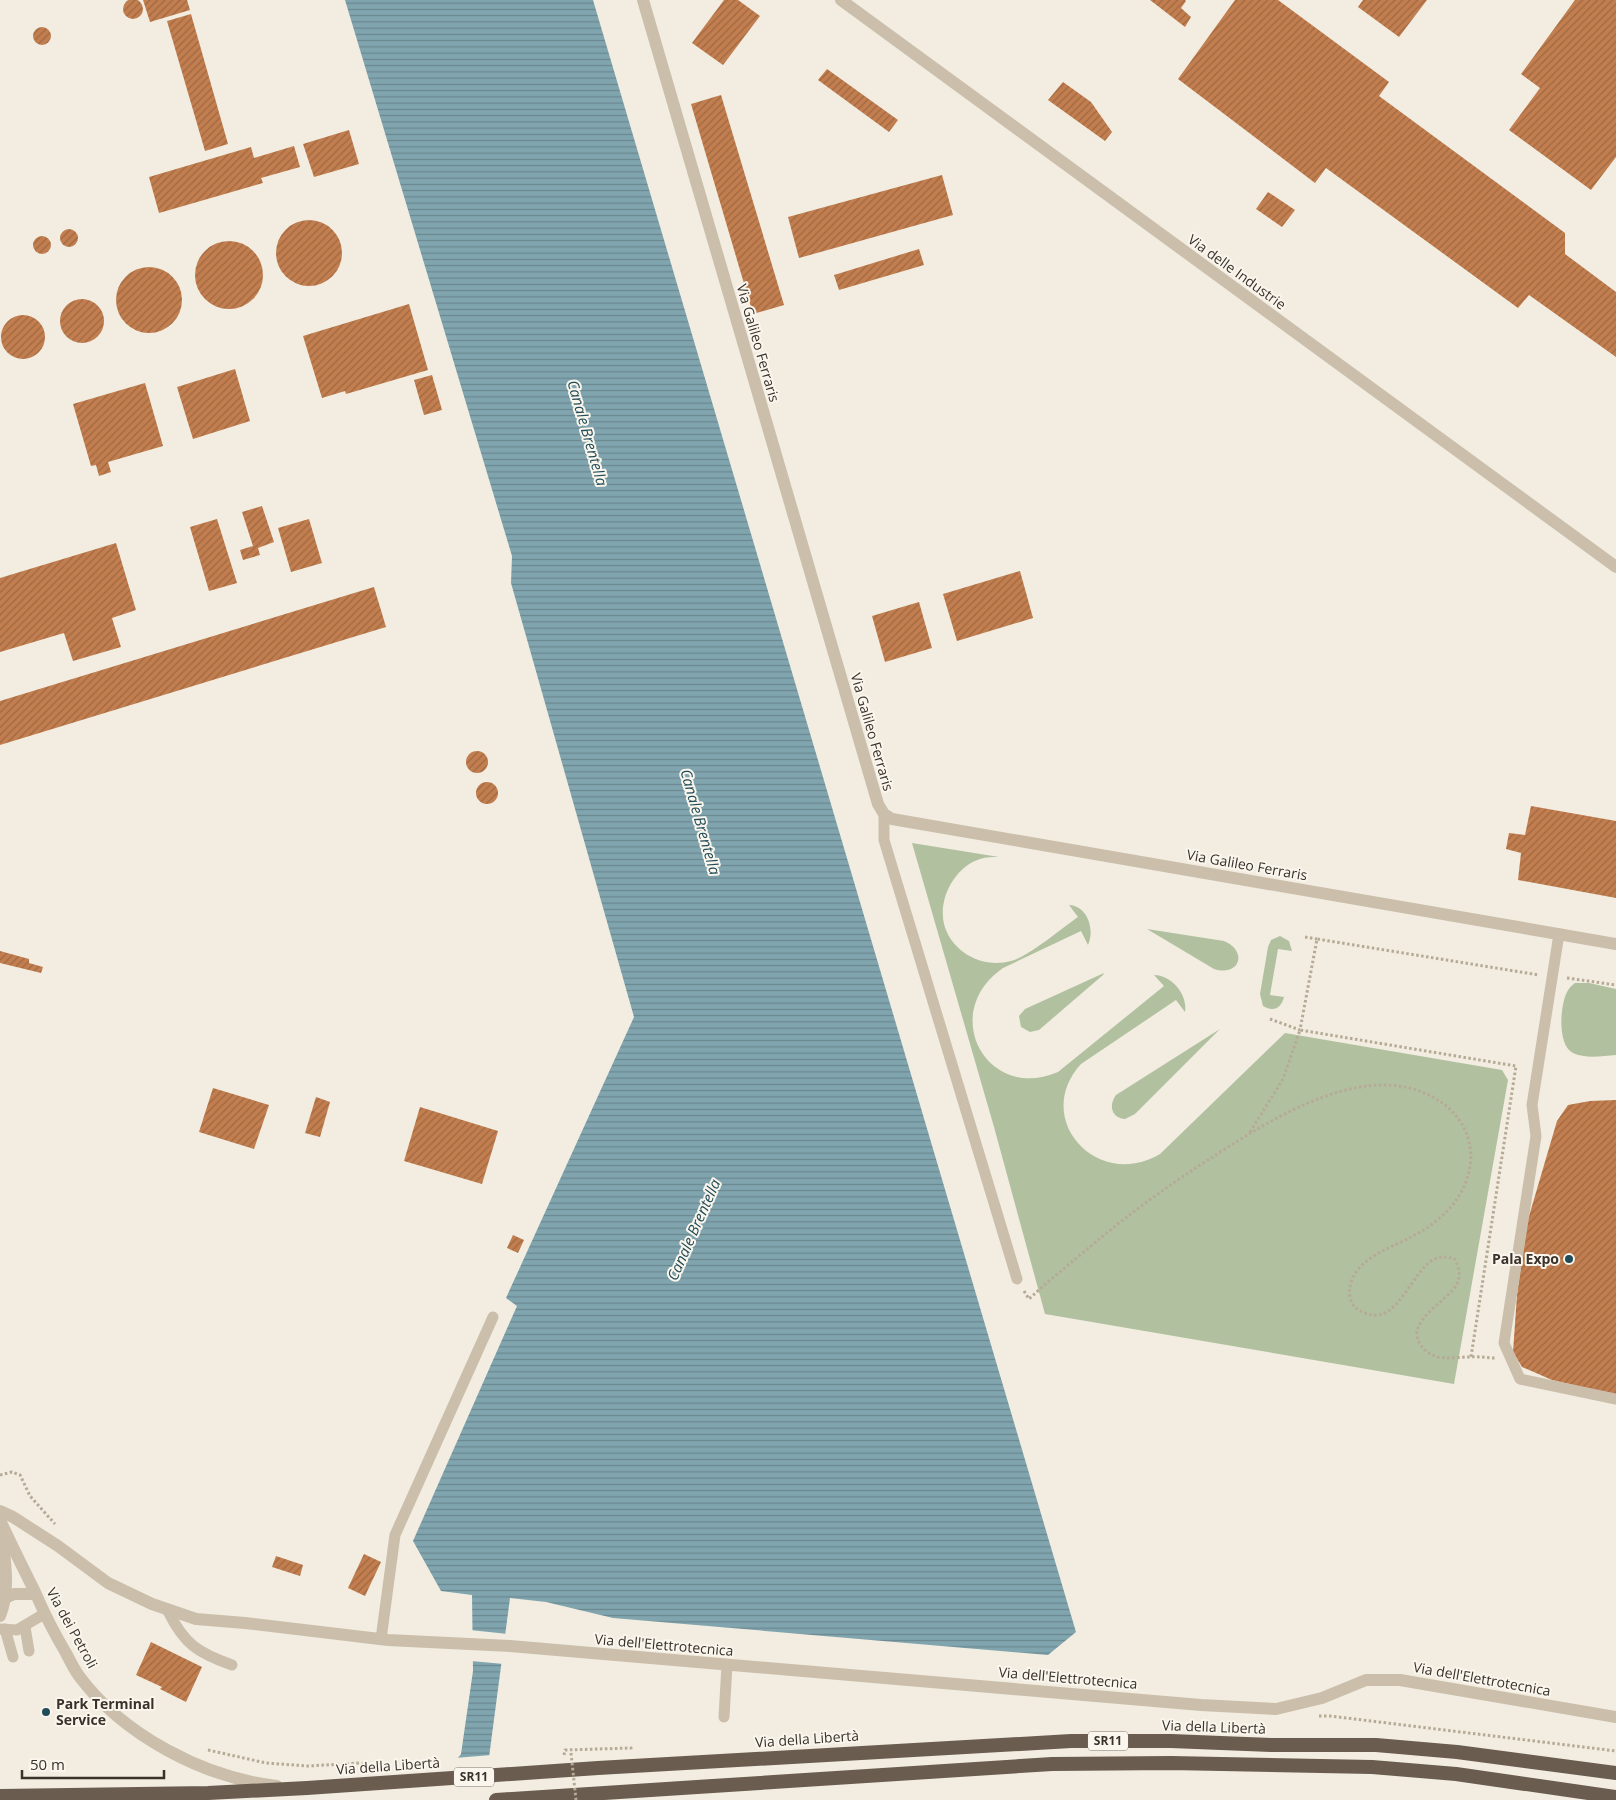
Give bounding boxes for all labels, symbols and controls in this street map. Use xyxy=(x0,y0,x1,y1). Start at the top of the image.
street label: Via delle Industrie xyxy=(1184,230,1290,314)
street label: Via Galileo Ferraris xyxy=(733,282,785,404)
water label: Canale Brentella xyxy=(563,378,613,488)
street label: Via Galileo Ferraris xyxy=(847,671,899,793)
water label: Canale Brentella xyxy=(676,767,726,877)
street label: Via Galileo Ferraris xyxy=(1185,845,1309,885)
water label: Canale Brentella xyxy=(662,1175,725,1283)
place label: Pala Expo xyxy=(1492,1249,1559,1268)
marker: Pala Expo xyxy=(1563,1253,1575,1265)
street label: Via dei Petroli xyxy=(42,1584,102,1671)
street label: Via dell'Elettrotecnica xyxy=(594,1629,734,1660)
street label: Via dell'Elettrotecnica xyxy=(1412,1657,1552,1700)
street label: Via dell'Elettrotecnica xyxy=(998,1662,1138,1693)
place label: Park Terminal Service xyxy=(56,1694,155,1729)
marker: Park Terminal Service xyxy=(40,1706,52,1718)
street label: Via della Libertà xyxy=(1162,1715,1266,1738)
street label: Via della Libertà xyxy=(754,1725,859,1752)
road number: SR11 xyxy=(1088,1732,1128,1750)
scale bar xyxy=(22,1748,165,1780)
street label: Via della Libertà xyxy=(335,1752,440,1779)
text: 50 m xyxy=(30,1754,65,1774)
road number: SR11 xyxy=(454,1768,494,1786)

